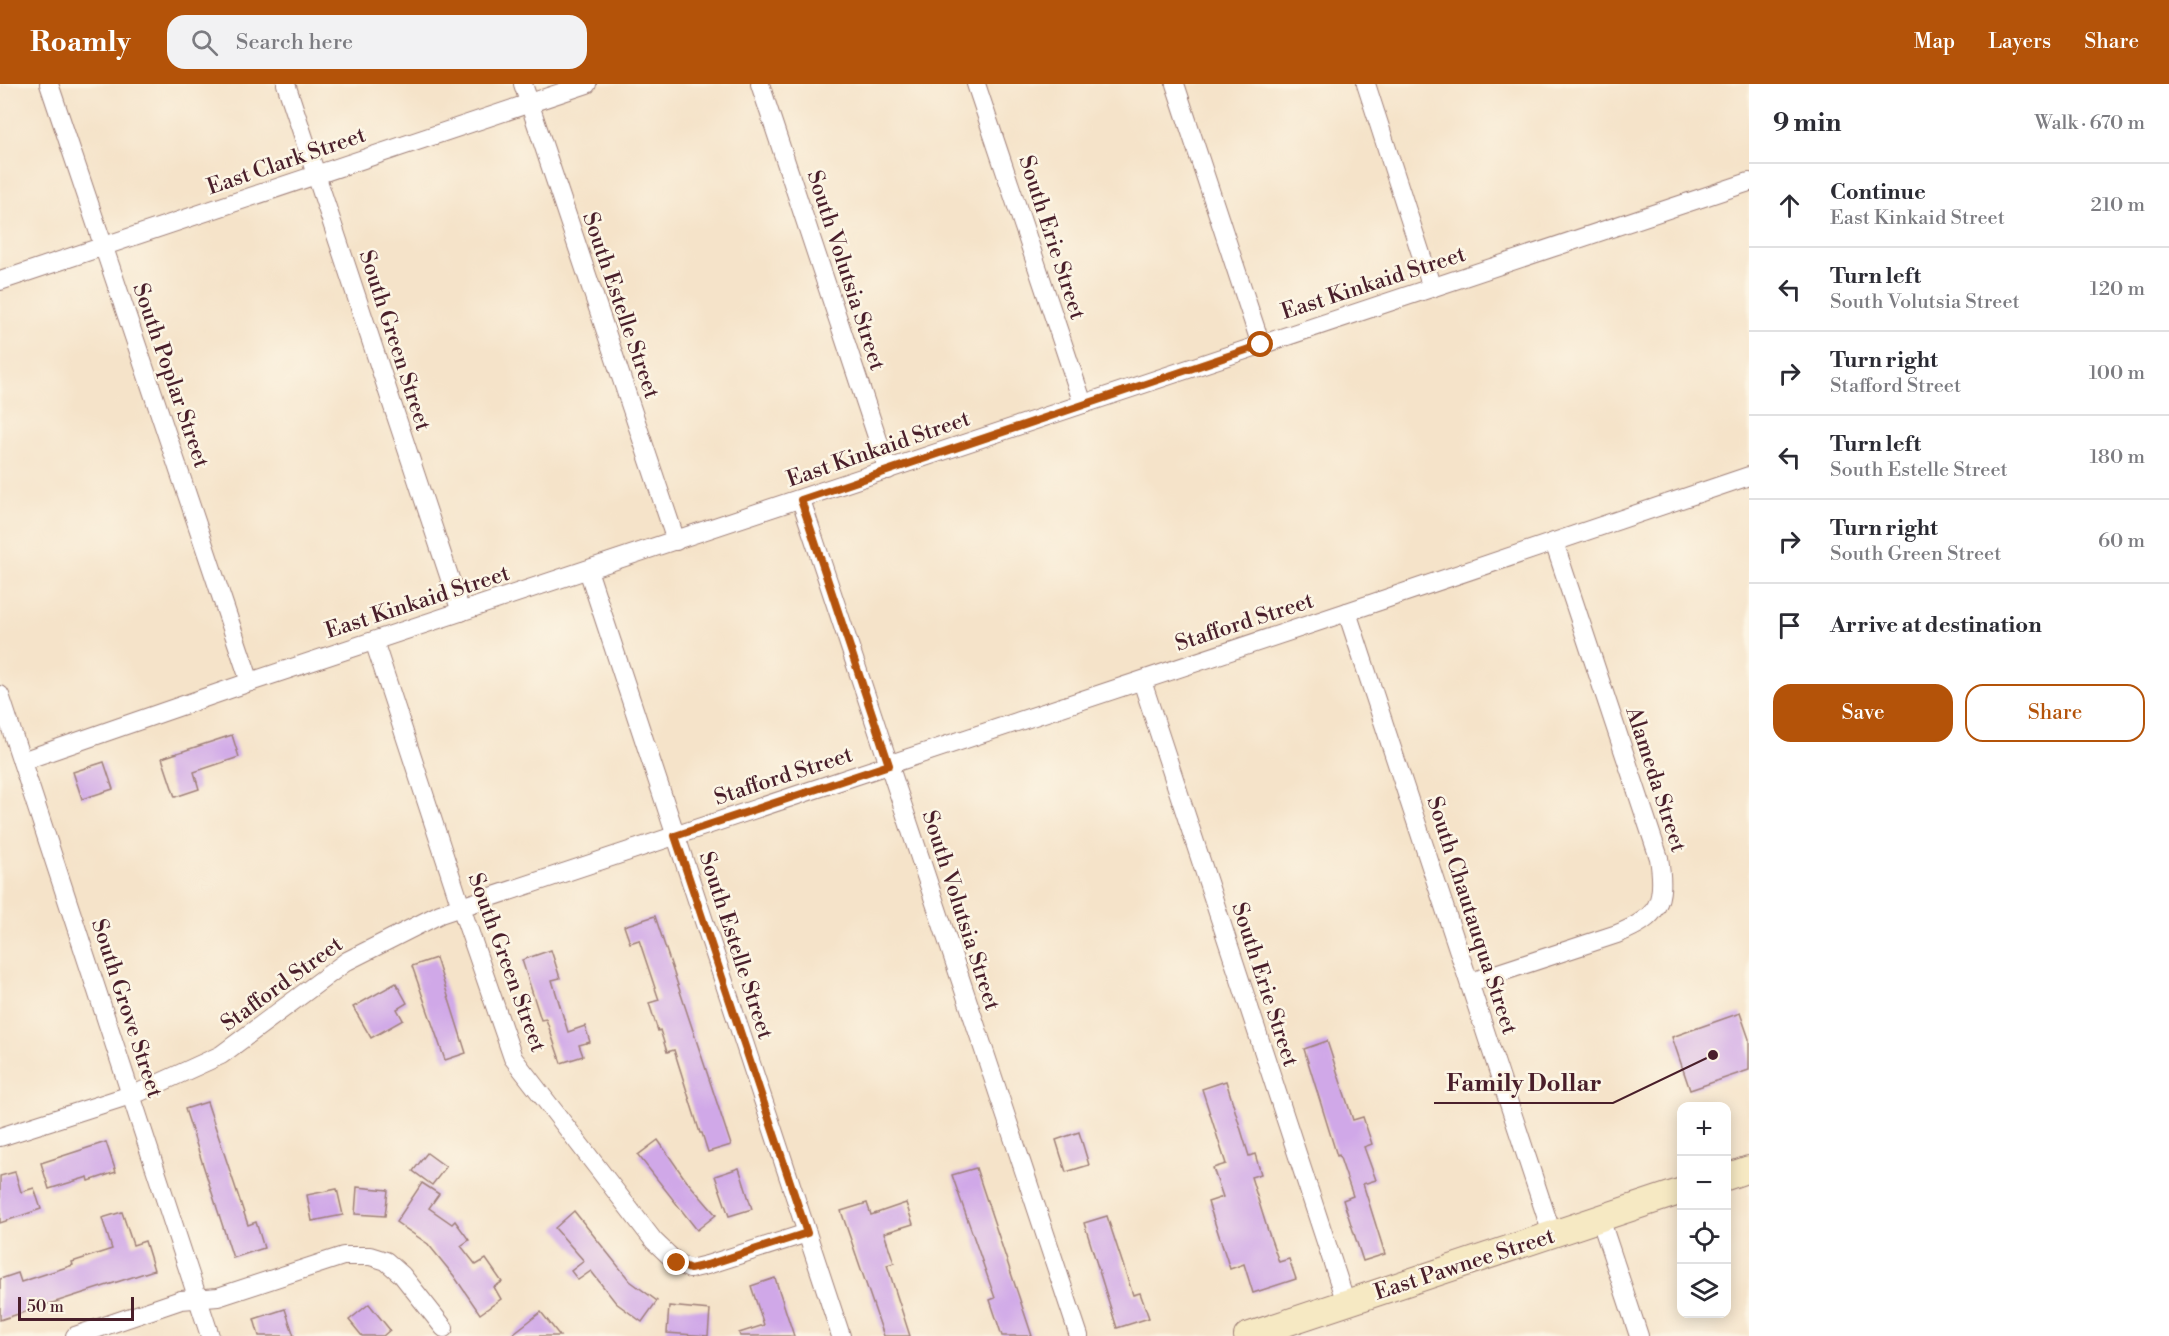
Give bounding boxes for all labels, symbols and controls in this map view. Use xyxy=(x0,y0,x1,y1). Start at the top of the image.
search box xyxy=(167,15,587,69)
text: Roamly xyxy=(30,25,131,60)
icon: search xyxy=(188,26,221,59)
text: Search here xyxy=(236,29,353,56)
text: Map xyxy=(1914,29,1955,55)
text: Layers xyxy=(1988,29,2051,55)
text: Share xyxy=(2084,29,2139,55)
text: 9 min xyxy=(1773,107,1841,139)
text: Walk · 670 m xyxy=(2035,111,2145,136)
street label: East Clark Street xyxy=(204,122,370,201)
street label: South Erie Street xyxy=(1012,152,1091,323)
street label: South Volutsia Street xyxy=(801,167,891,374)
text: Continue xyxy=(1830,179,1926,206)
icon: ahead xyxy=(1773,189,1806,222)
text: 210 m xyxy=(2090,193,2145,218)
text: East Kinkaid Street xyxy=(1830,206,2005,231)
street label: South Estelle Street xyxy=(576,209,665,402)
street label: East Kinkaid Street xyxy=(1278,241,1469,326)
street label: South Green Street xyxy=(353,247,437,434)
text: Turn left xyxy=(1830,263,1921,290)
icon: left xyxy=(1773,273,1806,306)
text: 120 m xyxy=(2090,277,2145,302)
street label: South Poplar Street xyxy=(126,280,215,471)
text: South Volutsia Street xyxy=(1830,290,2020,315)
route start xyxy=(1247,331,1273,357)
text: Turn right xyxy=(1830,347,1938,374)
icon: right xyxy=(1773,357,1806,390)
text: 100 m xyxy=(2089,361,2145,386)
text: Stafford Street xyxy=(1830,374,1961,399)
street label: East Kinkaid Street xyxy=(783,405,974,493)
text: Turn left xyxy=(1830,431,1921,458)
icon: left xyxy=(1773,441,1806,474)
text: 180 m xyxy=(2090,445,2145,470)
text: South Estelle Street xyxy=(1830,458,2008,483)
text: Turn right xyxy=(1830,515,1938,542)
icon: right xyxy=(1773,525,1806,558)
text: 60 m xyxy=(2098,529,2145,554)
text: South Green Street xyxy=(1830,542,2001,567)
street label: East Kinkaid Street xyxy=(322,560,513,645)
street label: Stafford Street xyxy=(1172,587,1317,658)
icon: arrive xyxy=(1773,609,1806,642)
text: Arrive at destination xyxy=(1830,612,2042,639)
button: Save xyxy=(1773,684,1953,742)
button: Share xyxy=(1965,684,2145,742)
street label: Alameda Street xyxy=(1619,703,1692,856)
street label: Stafford Street xyxy=(711,741,856,812)
street label: South Chautauqua Street xyxy=(1420,793,1523,1038)
street label: South Volutsia Street xyxy=(916,807,1006,1014)
street label: South Estelle Street xyxy=(693,848,779,1043)
street label: South Green Street xyxy=(462,869,552,1056)
street label: South Erie Street xyxy=(1225,899,1304,1070)
street label: South Grove Street xyxy=(85,916,168,1102)
street label: Stafford Street xyxy=(216,931,348,1038)
callout: Family Dollar xyxy=(1434,1061,1613,1103)
text: Family Dollar xyxy=(1446,1069,1602,1099)
map controls xyxy=(1677,1102,1731,1318)
button: + xyxy=(1677,1102,1731,1156)
button: − xyxy=(1677,1156,1731,1210)
button: locate xyxy=(1677,1210,1731,1264)
street label: East Pawnee Street xyxy=(1371,1222,1558,1306)
route end xyxy=(663,1249,689,1275)
button: layers xyxy=(1677,1264,1731,1318)
scale bar xyxy=(18,1294,134,1322)
text: 50 m xyxy=(27,1297,64,1317)

